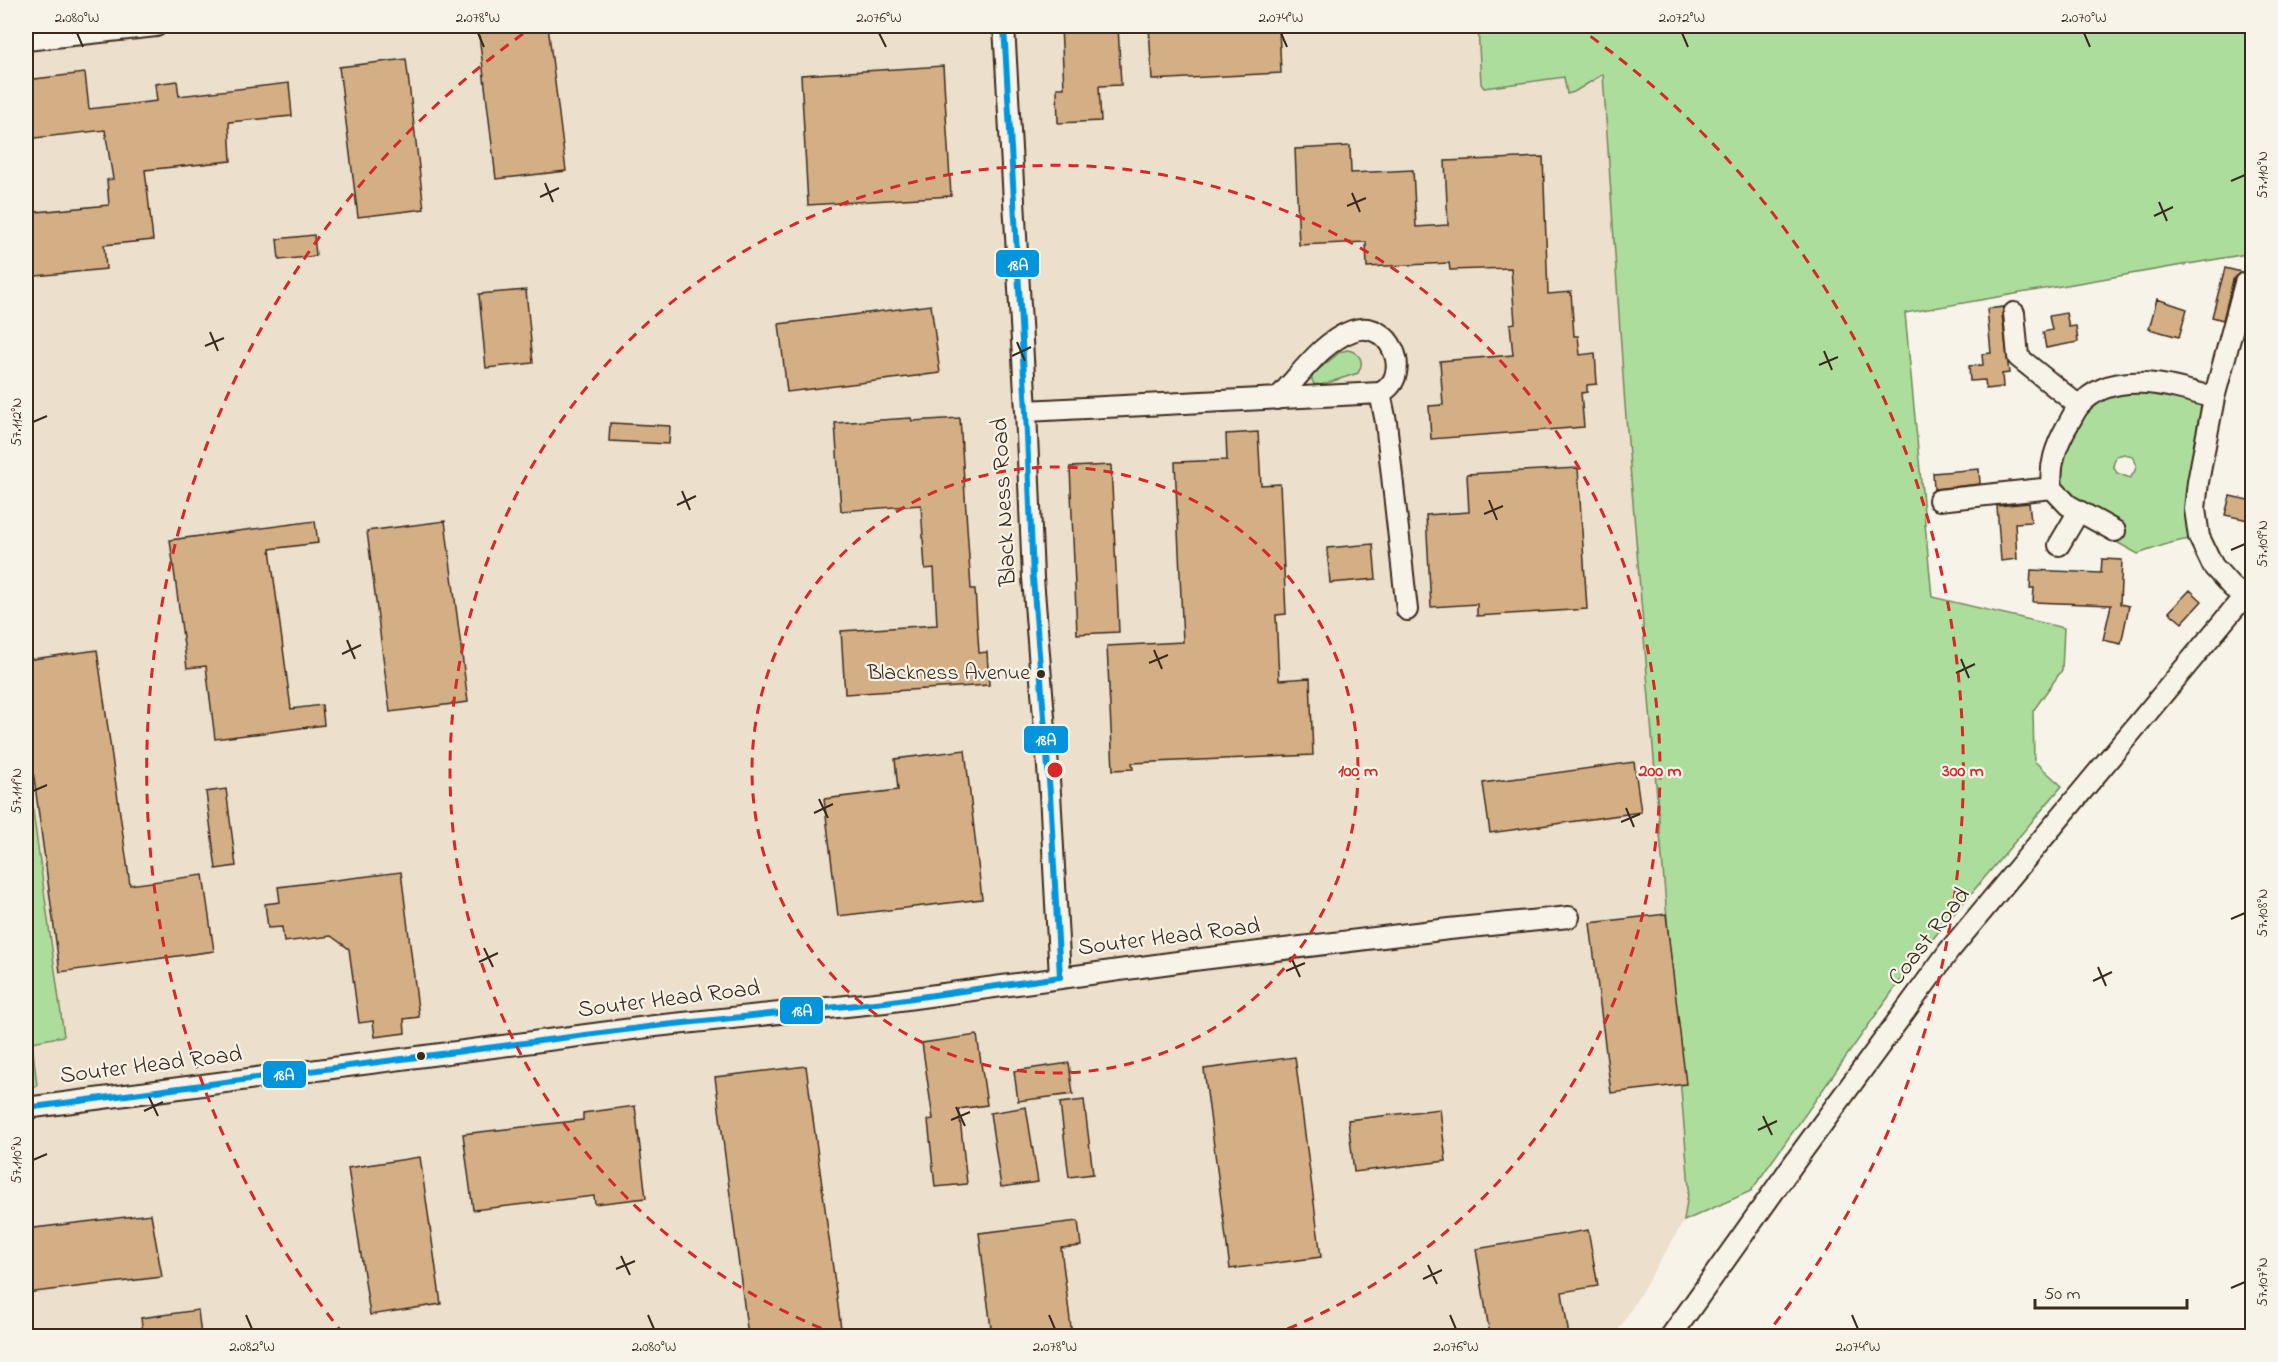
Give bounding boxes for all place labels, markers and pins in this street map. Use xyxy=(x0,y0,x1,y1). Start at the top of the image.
place label: Blackness Avenue xyxy=(866,658,1030,690)
marker: Blackness Avenue xyxy=(1035,668,1047,680)
centre of rings xyxy=(1045,760,1065,780)
unlabelled marker xyxy=(415,1050,427,1062)

